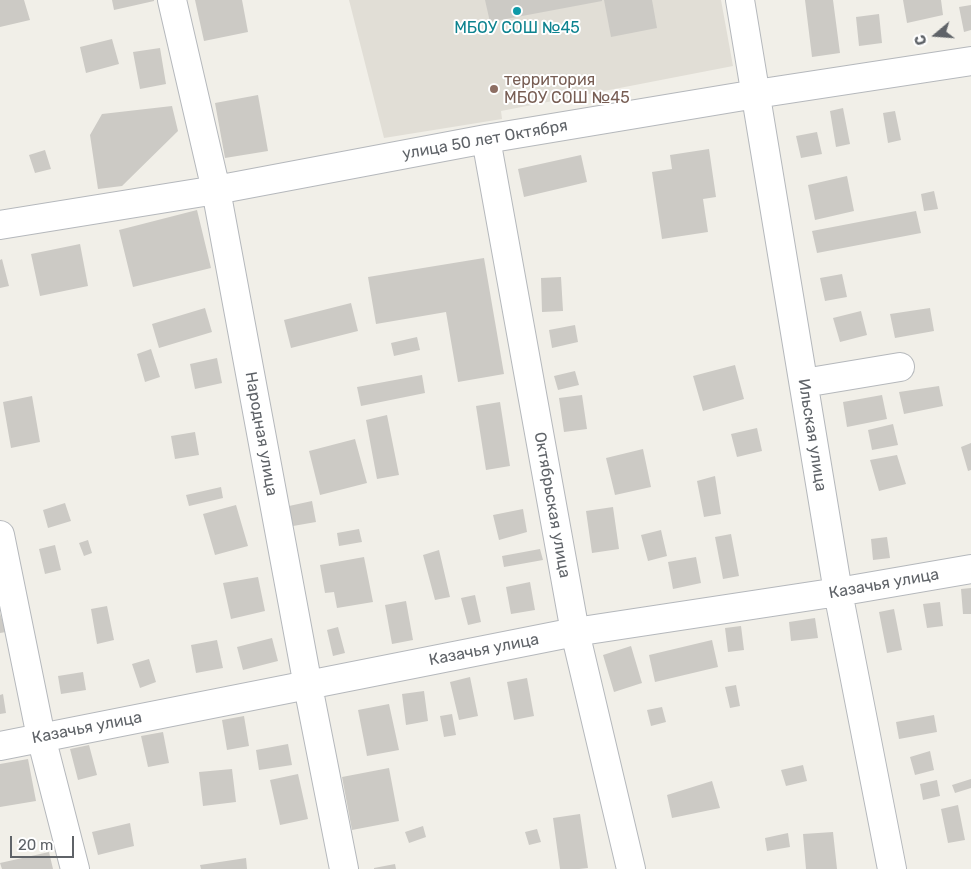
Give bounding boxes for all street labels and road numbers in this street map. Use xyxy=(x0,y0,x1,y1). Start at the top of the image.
street label: улица 50 лет Октября xyxy=(401,116,569,164)
street label: Народная улица xyxy=(241,370,281,498)
street label: Ильская улица xyxy=(794,377,830,493)
street label: Октябрьская улица xyxy=(530,430,574,580)
street label: Казачья улица xyxy=(827,565,941,603)
street label: Казачья улица xyxy=(427,630,541,670)
street label: Казачья улица xyxy=(30,708,144,748)

